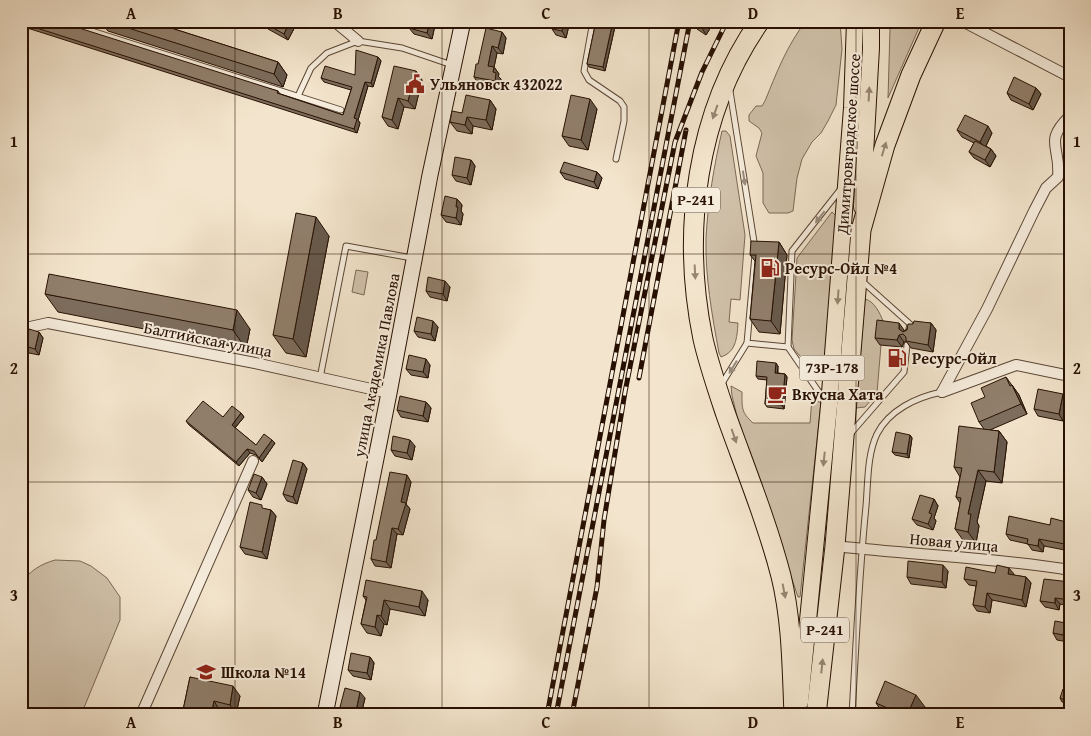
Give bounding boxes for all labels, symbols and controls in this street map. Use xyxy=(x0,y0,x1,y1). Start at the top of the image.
text: A xyxy=(126,1,137,25)
text: B xyxy=(333,1,343,25)
text: C xyxy=(541,1,551,25)
text: D xyxy=(748,1,758,25)
text: E xyxy=(956,1,965,25)
street label: Димитровградское шоссе xyxy=(830,53,866,236)
place label: Ульяновск 432022 xyxy=(430,72,563,96)
public building icon: Ульяновск 432022 xyxy=(404,73,426,95)
one-way arrow xyxy=(866,85,874,101)
one-way arrow xyxy=(711,104,718,119)
text: 1 xyxy=(10,129,18,153)
text: 1 xyxy=(1073,129,1081,153)
one-way arrow xyxy=(880,141,888,156)
one-way arrow xyxy=(740,170,748,186)
road number: Р-241 xyxy=(672,188,720,212)
one-way arrow xyxy=(814,210,825,223)
place label: Ресурс-Ойл №4 xyxy=(785,256,897,280)
fuel station icon: Ресурс-Ойл №4 xyxy=(759,257,781,279)
one-way arrow xyxy=(692,264,700,280)
street label: улица Академика Павлова xyxy=(346,270,406,460)
one-way arrow xyxy=(833,289,841,305)
street label: Балтийская улица xyxy=(142,315,275,363)
place label: Ресурс-Ойл xyxy=(912,346,997,370)
fuel station icon: Ресурс-Ойл xyxy=(886,347,908,369)
text: 2 xyxy=(10,356,18,380)
road number: 73Р-178 xyxy=(800,356,864,380)
text: 2 xyxy=(1073,356,1081,380)
one-way arrow xyxy=(728,360,737,373)
place label: Вкусна Хата xyxy=(792,382,884,406)
cafe icon: Вкусна Хата xyxy=(766,383,788,405)
one-way arrow xyxy=(730,429,738,444)
one-way arrow xyxy=(820,451,828,467)
street label: Новая улица xyxy=(909,526,1000,558)
text: 3 xyxy=(10,583,18,607)
one-way arrow xyxy=(780,583,788,599)
text: 3 xyxy=(1073,583,1081,607)
road number: Р-241 xyxy=(801,618,849,642)
one-way arrow xyxy=(818,658,826,674)
place label: Школа №14 xyxy=(221,660,306,684)
school or university icon: Школа №14 xyxy=(195,661,217,683)
text: A xyxy=(126,710,137,734)
text: B xyxy=(333,710,343,734)
text: C xyxy=(541,710,551,734)
text: D xyxy=(748,710,758,734)
text: E xyxy=(956,710,965,734)

